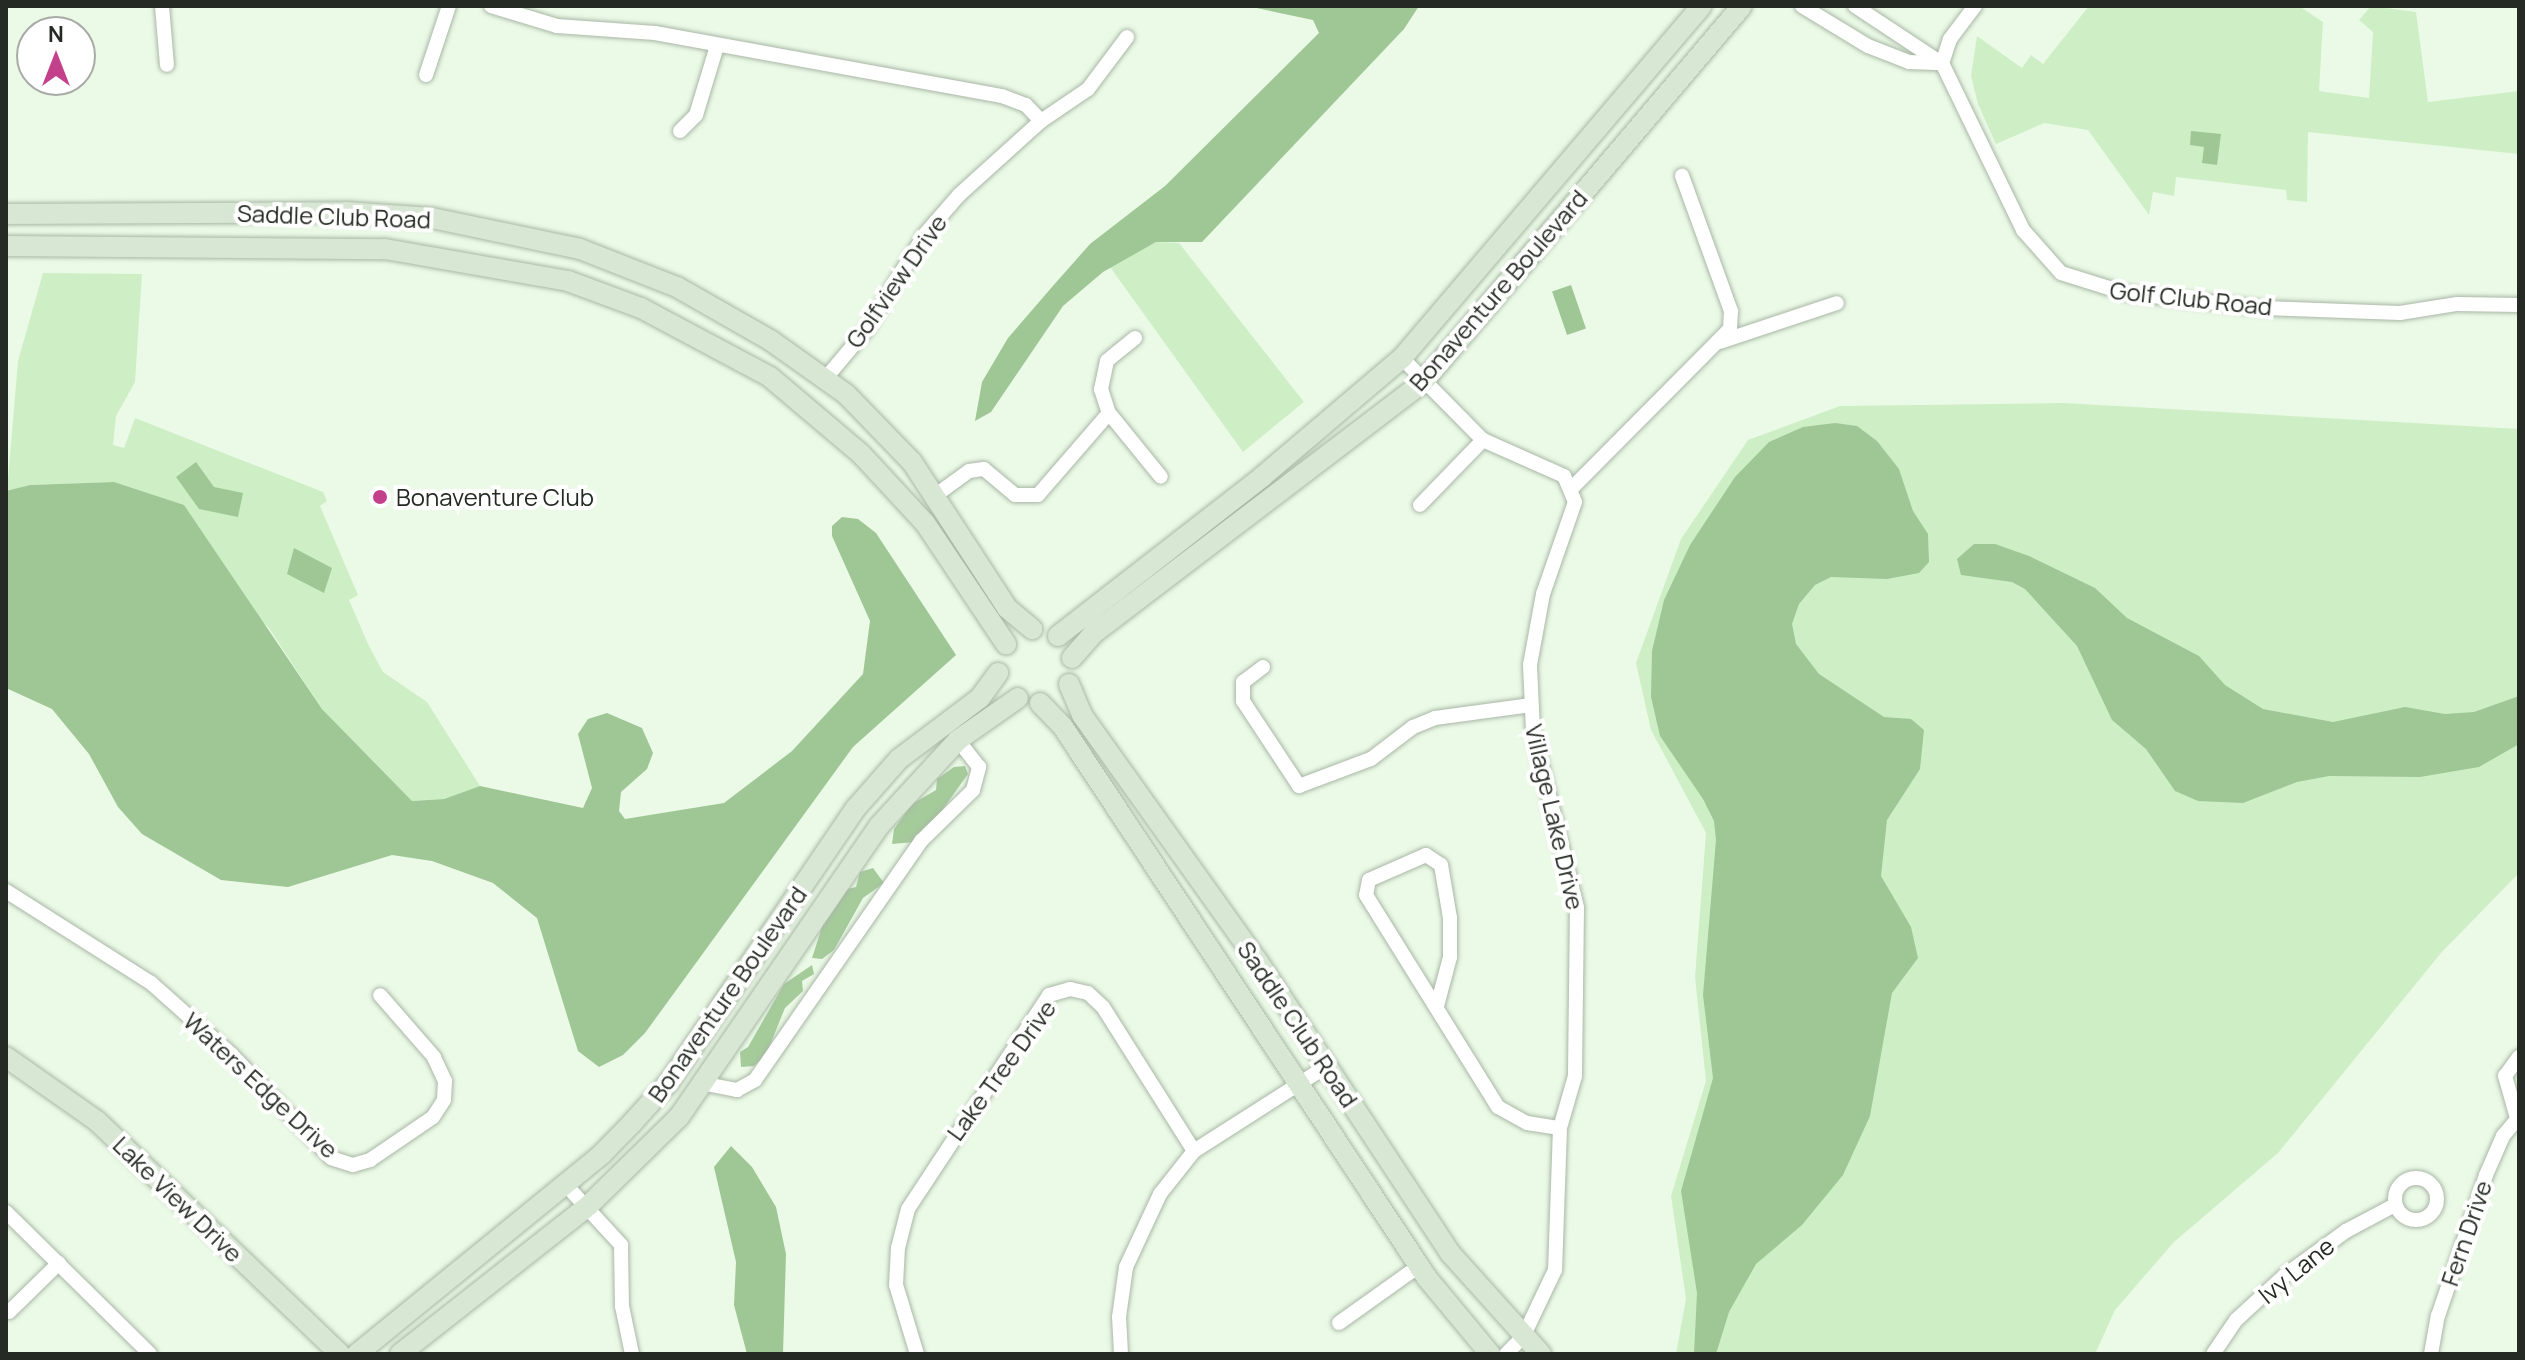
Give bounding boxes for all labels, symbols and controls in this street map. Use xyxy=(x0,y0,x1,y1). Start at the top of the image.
north arrow xyxy=(16,16,96,96)
text: N xyxy=(48,19,64,49)
street label: Bonaventure Boulevard xyxy=(1403,184,1593,396)
street label: Saddle Club Road xyxy=(237,198,431,234)
street label: Golfview Drive xyxy=(839,209,953,353)
street label: Golf Club Road xyxy=(2108,275,2274,321)
place label: Bonaventure Club xyxy=(396,483,594,511)
marker: Bonaventure Club xyxy=(371,488,389,506)
street label: Village Lake Drive xyxy=(1520,722,1590,912)
street label: Bonaventure Boulevard xyxy=(642,881,812,1107)
street label: Saddle Club Road xyxy=(1232,936,1364,1112)
street label: Lake Tree Drive xyxy=(940,994,1062,1146)
street label: Waters Edge Drive xyxy=(178,1006,344,1164)
street label: Lake View Drive xyxy=(107,1130,249,1268)
street label: Fern Drive xyxy=(2435,1177,2497,1289)
street label: Ivy Lane xyxy=(2252,1231,2340,1309)

